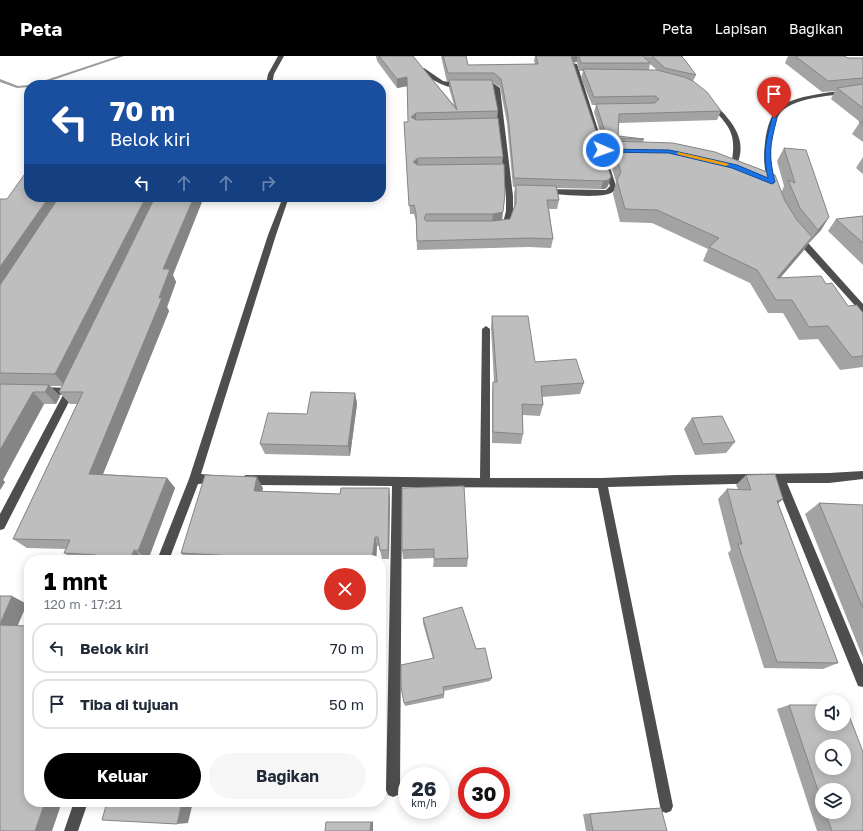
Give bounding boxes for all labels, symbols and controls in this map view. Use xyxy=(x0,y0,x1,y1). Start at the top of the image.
text: Peta xyxy=(20,17,62,40)
text: Peta xyxy=(662,20,693,37)
text: Lapisan xyxy=(715,20,767,37)
text: Bagikan xyxy=(789,20,843,37)
pin xyxy=(757,77,791,118)
icon: arrive xyxy=(763,83,785,105)
text: 70 m xyxy=(110,94,175,127)
icon: left xyxy=(44,96,96,148)
text: Belok kiri xyxy=(110,128,190,150)
position arrow xyxy=(582,129,624,171)
icon: left xyxy=(131,172,153,194)
icon: ahead xyxy=(173,172,195,194)
icon: ahead xyxy=(215,172,237,194)
icon: right xyxy=(257,172,279,194)
text: 1 mnt xyxy=(44,566,107,595)
button: close xyxy=(324,568,366,610)
text: 120 m · 17:21 xyxy=(44,596,122,612)
icon: left xyxy=(46,637,68,659)
text: Belok kiri xyxy=(80,639,149,657)
text: 70 m xyxy=(330,639,364,657)
icon: arrive xyxy=(46,693,68,715)
text: Tiba di tujuan xyxy=(80,695,178,713)
text: 50 m xyxy=(329,695,364,713)
map controls xyxy=(815,695,851,819)
button: sound xyxy=(815,695,851,731)
button: search xyxy=(815,739,851,775)
button: Keluar xyxy=(44,753,201,799)
button: Bagikan xyxy=(209,753,366,799)
speed limit sign: 30 xyxy=(458,767,510,819)
text: 26 xyxy=(412,776,436,800)
button: layers xyxy=(815,783,851,819)
text: km/h xyxy=(411,797,437,809)

